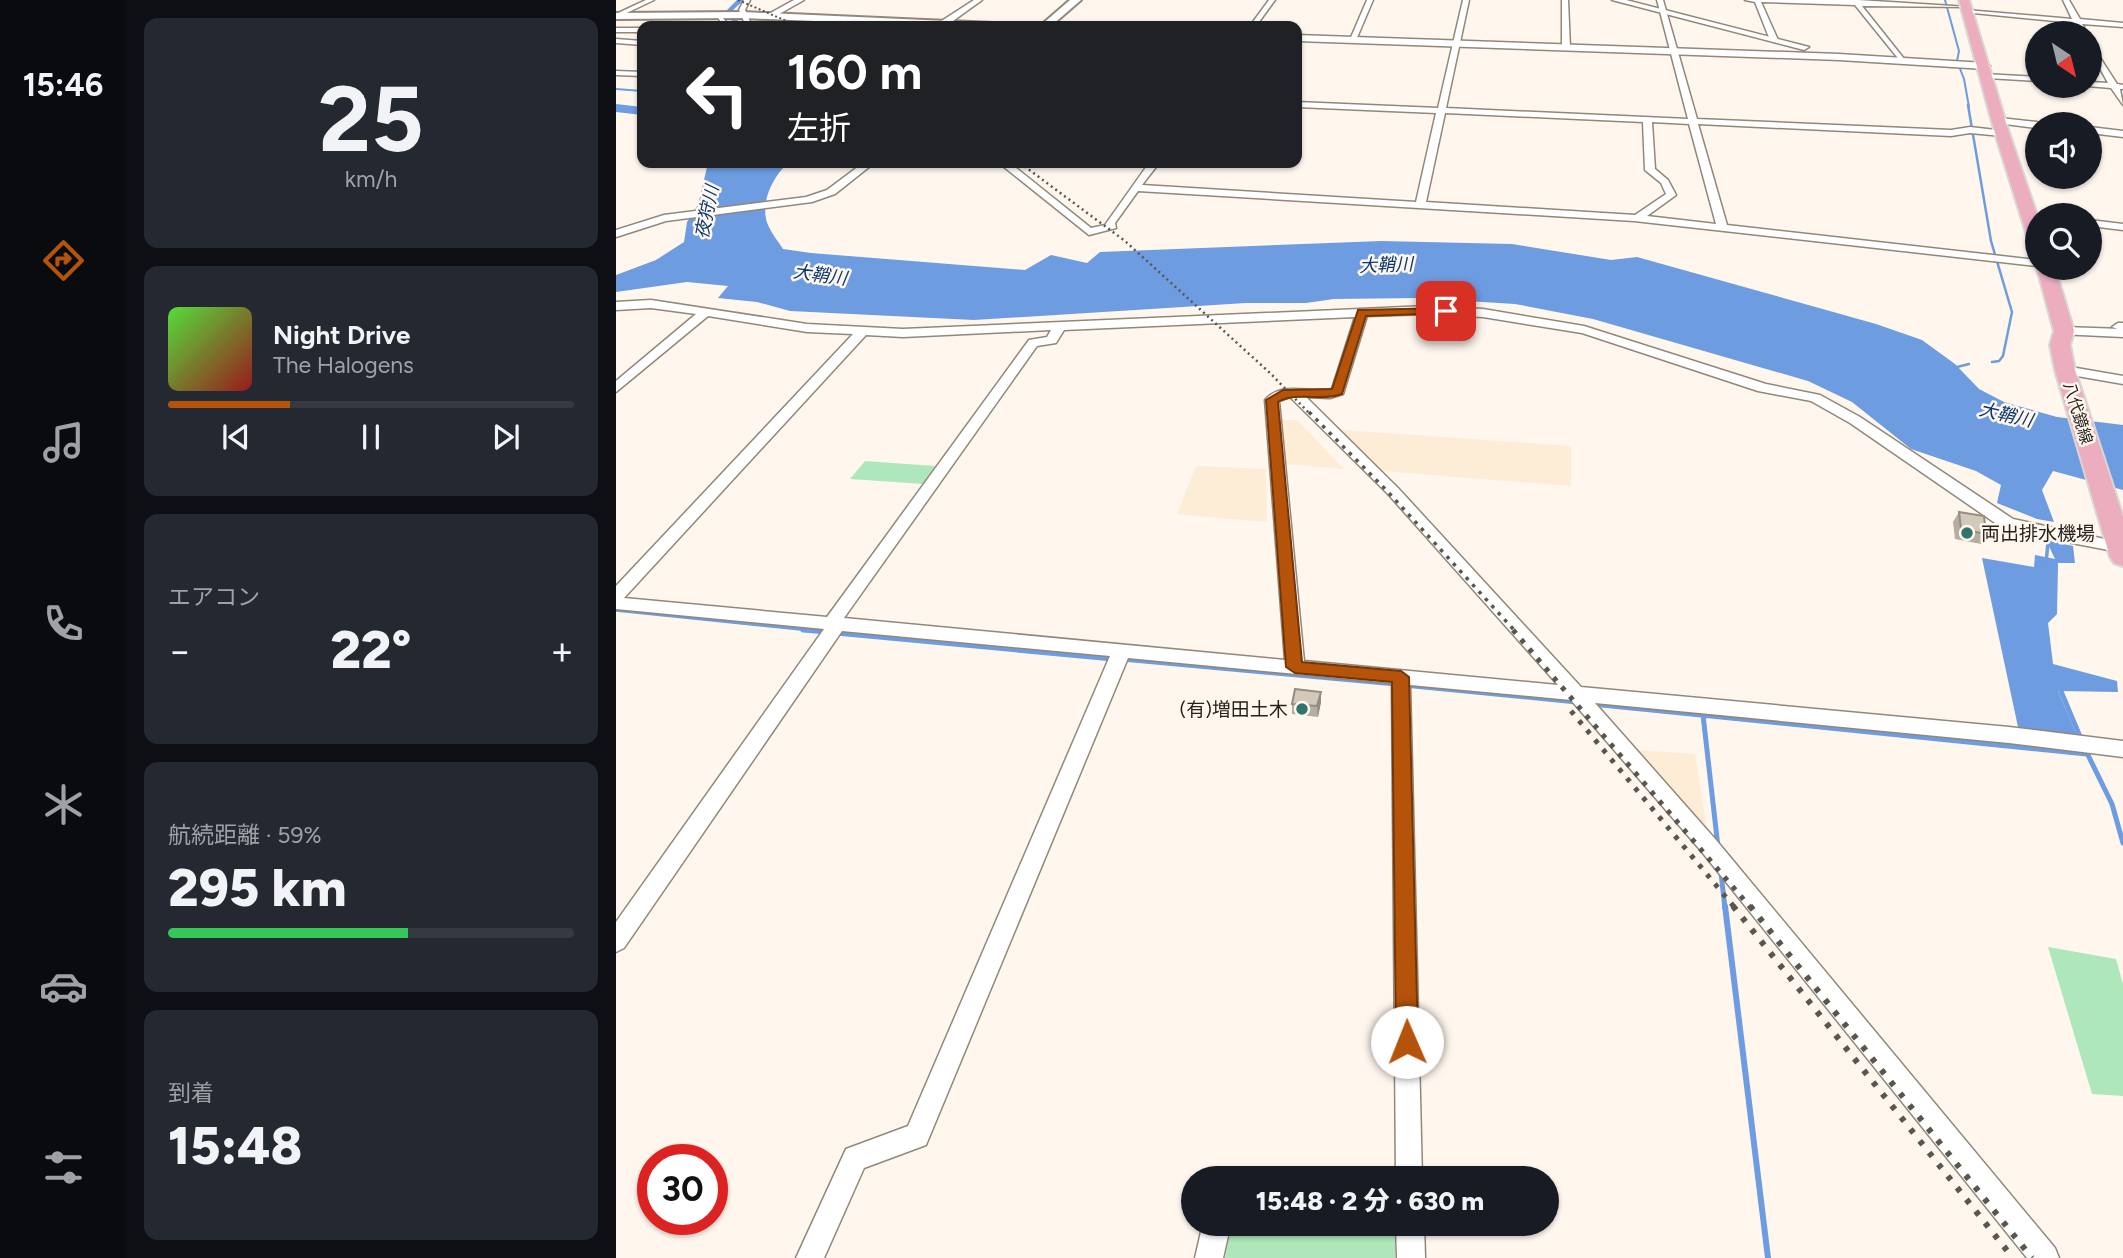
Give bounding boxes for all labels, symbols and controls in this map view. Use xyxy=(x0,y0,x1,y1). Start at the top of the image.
north arrow xyxy=(2025,21,2102,98)
map controls xyxy=(2025,21,2102,280)
text: 160 m xyxy=(787,42,922,101)
icon: left xyxy=(672,49,763,140)
text: 25 xyxy=(318,65,424,174)
text: 15:46 xyxy=(23,66,103,104)
text: 左折 xyxy=(787,109,851,147)
button: sound xyxy=(2025,112,2102,189)
text: km/h xyxy=(345,165,397,193)
water label: 夜狩川 xyxy=(691,181,724,241)
button: search xyxy=(2025,203,2102,280)
icon: directions xyxy=(39,236,88,285)
water label: 大鞘川 xyxy=(1359,253,1415,277)
water label: 大鞘川 xyxy=(792,260,850,290)
pin xyxy=(1416,281,1476,341)
icon: arrive xyxy=(1427,292,1465,330)
text: Night Drive xyxy=(273,319,410,351)
text: The Halogens xyxy=(273,351,414,379)
street label: 八代鏡線 xyxy=(2060,380,2096,446)
water label: 大鞘川 xyxy=(1977,398,2037,432)
icon: music xyxy=(39,418,88,467)
icon: previous xyxy=(217,418,255,456)
icon: pause xyxy=(352,418,390,456)
icon: next xyxy=(487,418,525,456)
place label: 両出排水機場 xyxy=(1981,522,2095,545)
marker: 両出排水機場 xyxy=(1959,525,1975,541)
text: エアコン xyxy=(168,583,260,611)
icon: phone xyxy=(39,599,88,648)
text: 22° xyxy=(330,619,412,681)
text: − xyxy=(168,628,192,674)
text: + xyxy=(550,628,574,674)
place label: (有)増田土木 xyxy=(1180,698,1288,721)
marker: (有)増田土木 xyxy=(1294,701,1310,717)
icon: climate xyxy=(39,780,88,829)
text: 航続距離 · 59% xyxy=(168,821,322,849)
text: 295 km xyxy=(168,857,347,919)
icon: car xyxy=(39,962,88,1011)
position arrow xyxy=(1370,1005,1444,1079)
text: 到着 xyxy=(168,1079,214,1107)
text: 15:48 xyxy=(168,1115,302,1177)
icon: filters xyxy=(39,1143,88,1192)
speed limit sign: 30 xyxy=(637,1144,728,1235)
text: 15:48 · 2 分 · 630 m xyxy=(1256,1185,1484,1217)

